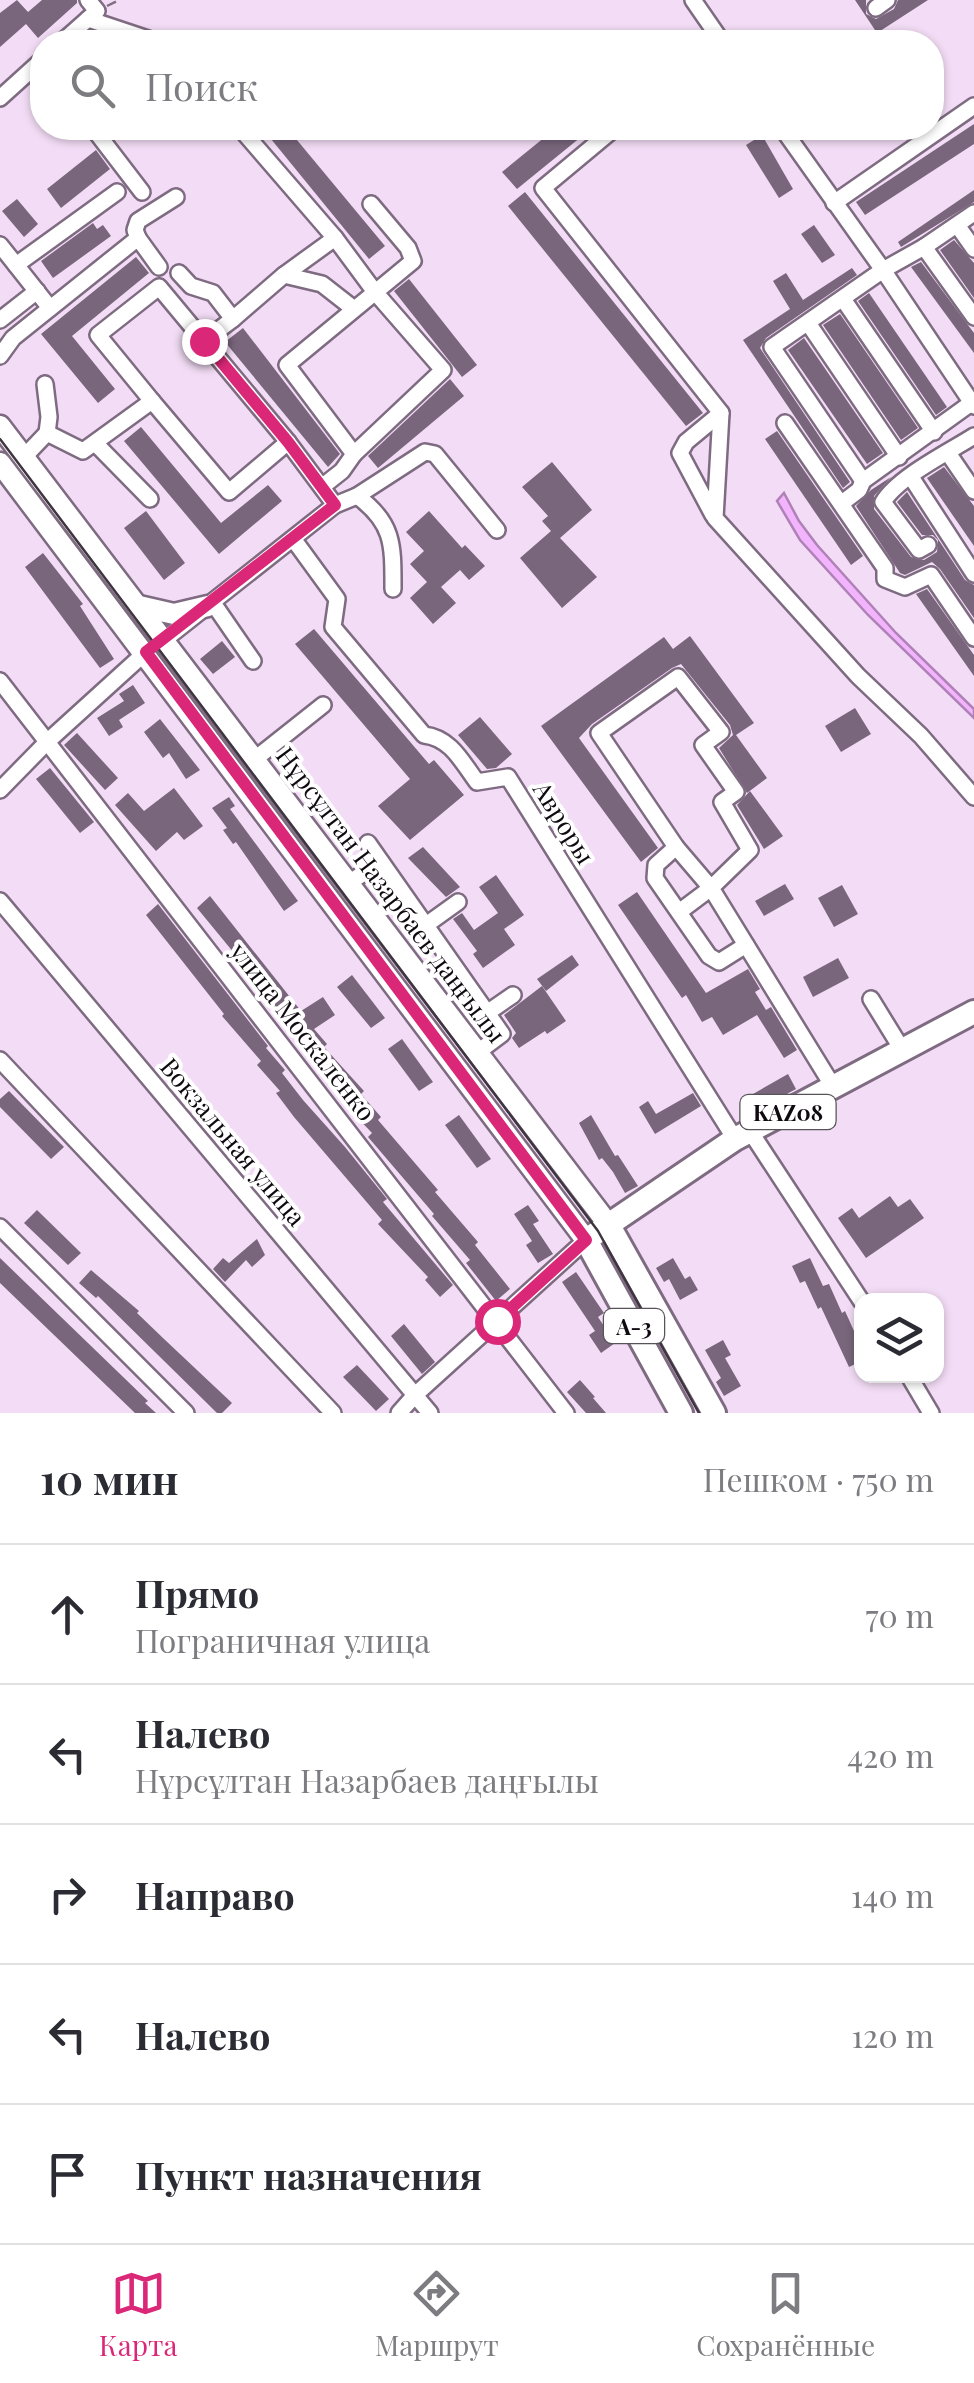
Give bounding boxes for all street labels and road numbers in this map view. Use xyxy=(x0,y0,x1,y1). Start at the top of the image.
street label: Нұрсұлтан Назарбаев даңғылы xyxy=(270,739,514,1049)
street label: Авроры xyxy=(526,774,603,869)
street label: улица Москаленко xyxy=(223,934,384,1127)
street label: Вокзальная улица xyxy=(154,1050,314,1232)
road number: KAZ08 xyxy=(740,1095,836,1129)
road number: А-3 xyxy=(604,1309,664,1343)

